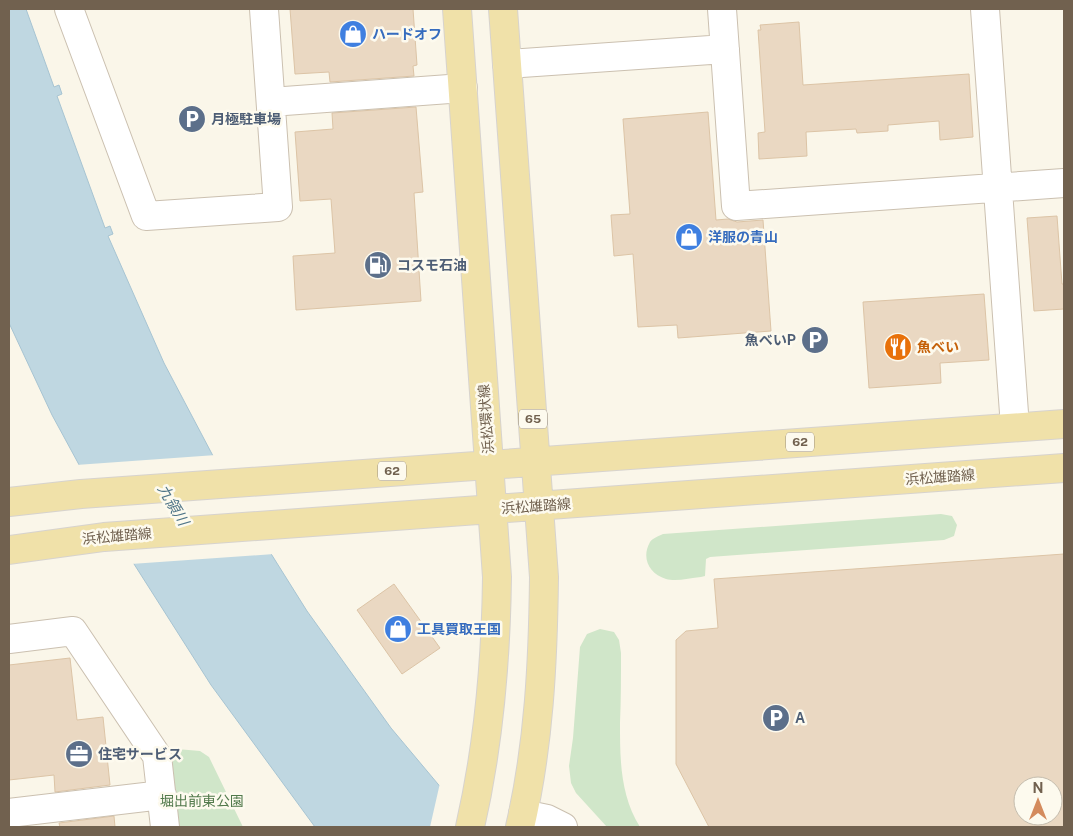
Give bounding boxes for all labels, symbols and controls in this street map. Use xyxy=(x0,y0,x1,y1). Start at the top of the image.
shop icon: ハードオフ xyxy=(338,19,368,49)
place label: ハードオフ xyxy=(372,26,442,42)
parking icon: 月極駐車場 xyxy=(177,104,207,134)
place label: 月極駐車場 xyxy=(211,111,281,127)
shop icon: 洋服の青山 xyxy=(674,222,704,252)
place label: 洋服の青山 xyxy=(708,229,778,245)
fuel station icon: コスモ石油 xyxy=(363,250,393,280)
place label: コスモ石油 xyxy=(397,257,467,273)
parking icon: 魚べいP xyxy=(800,325,830,355)
place label: 魚べいP xyxy=(745,332,796,348)
restaurant icon: 魚べい xyxy=(883,332,913,362)
place label: 魚べい xyxy=(917,339,959,355)
street label: 浜松環状線 xyxy=(476,384,496,454)
road number: 65 xyxy=(519,409,547,428)
road number: 62 xyxy=(786,432,814,452)
road number: 62 xyxy=(378,462,406,481)
street label: 浜松雄踏線 xyxy=(905,467,975,487)
water label: 九領川 xyxy=(155,481,193,530)
street label: 浜松雄踏線 xyxy=(501,496,571,516)
street label: 浜松雄踏線 xyxy=(81,525,153,547)
shop icon: 工具買取王国 xyxy=(383,614,413,644)
place label: 工具買取王国 xyxy=(417,621,501,637)
parking icon: A xyxy=(761,703,791,733)
place label: A xyxy=(795,710,805,726)
office icon: 住宅サービス xyxy=(64,739,94,769)
place label: 住宅サービス xyxy=(98,746,182,762)
north arrow xyxy=(1013,776,1063,826)
text: N xyxy=(1033,780,1043,796)
park label: 堀出前東公園 xyxy=(160,793,244,809)

